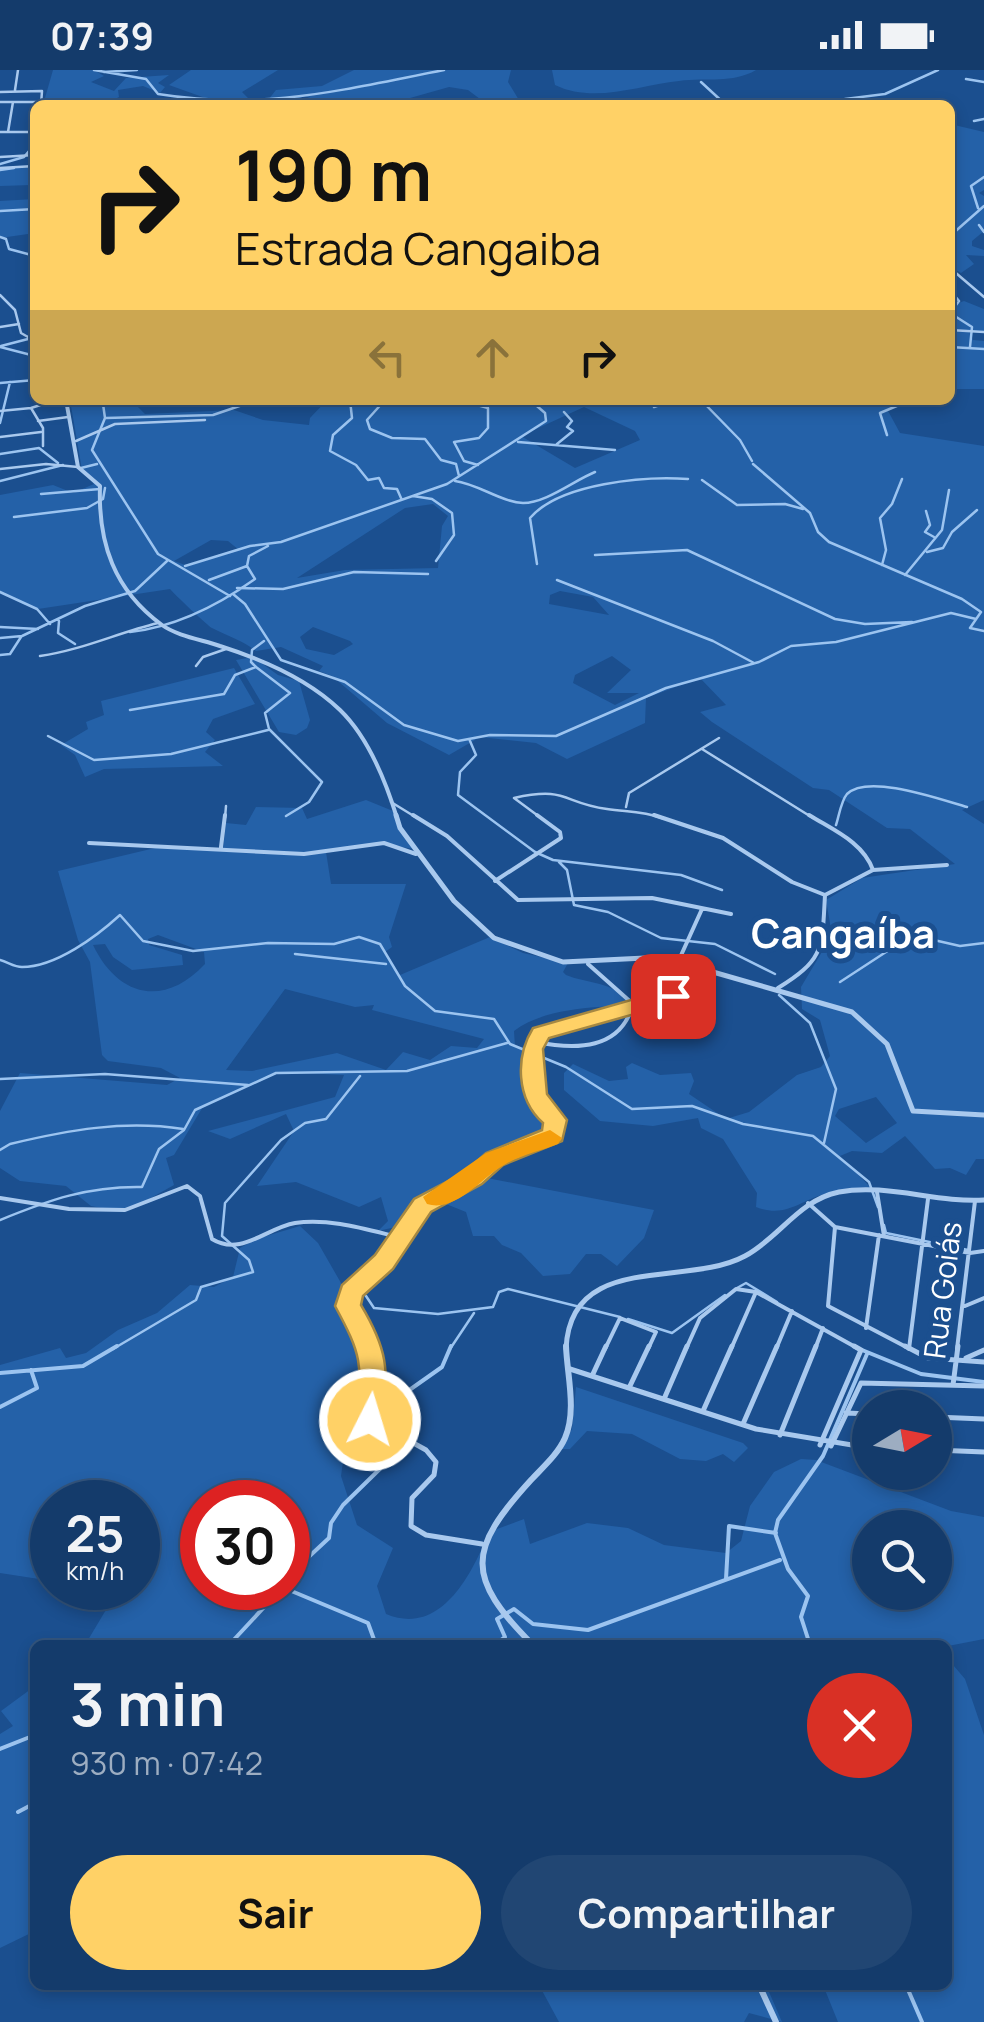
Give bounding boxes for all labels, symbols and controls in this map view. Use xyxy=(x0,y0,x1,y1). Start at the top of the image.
text: 07:39 xyxy=(50,9,154,61)
text: 190 m xyxy=(235,126,432,222)
icon: right xyxy=(70,140,200,270)
text: Estrada Cangaiba xyxy=(235,217,601,279)
icon: left xyxy=(360,330,415,385)
icon: ahead xyxy=(465,330,520,385)
icon: right xyxy=(570,330,625,385)
district label: Cangaíba xyxy=(751,905,935,960)
pin xyxy=(631,954,716,1039)
icon: arrive xyxy=(646,969,701,1024)
street label: Rua Goiás xyxy=(913,1219,971,1361)
position arrow xyxy=(318,1368,422,1472)
north arrow xyxy=(852,1390,952,1490)
map controls xyxy=(852,1390,952,1610)
speed limit sign: 30 xyxy=(180,1480,310,1610)
text: 25 xyxy=(65,1499,125,1567)
button: search xyxy=(852,1510,952,1610)
text: km/h xyxy=(66,1553,124,1588)
text: 3 min xyxy=(70,1662,225,1744)
button: close xyxy=(807,1673,912,1778)
text: 930 m · 07:42 xyxy=(70,1741,263,1785)
button: Sair xyxy=(70,1855,481,1970)
button: Compartilhar xyxy=(501,1855,912,1970)

